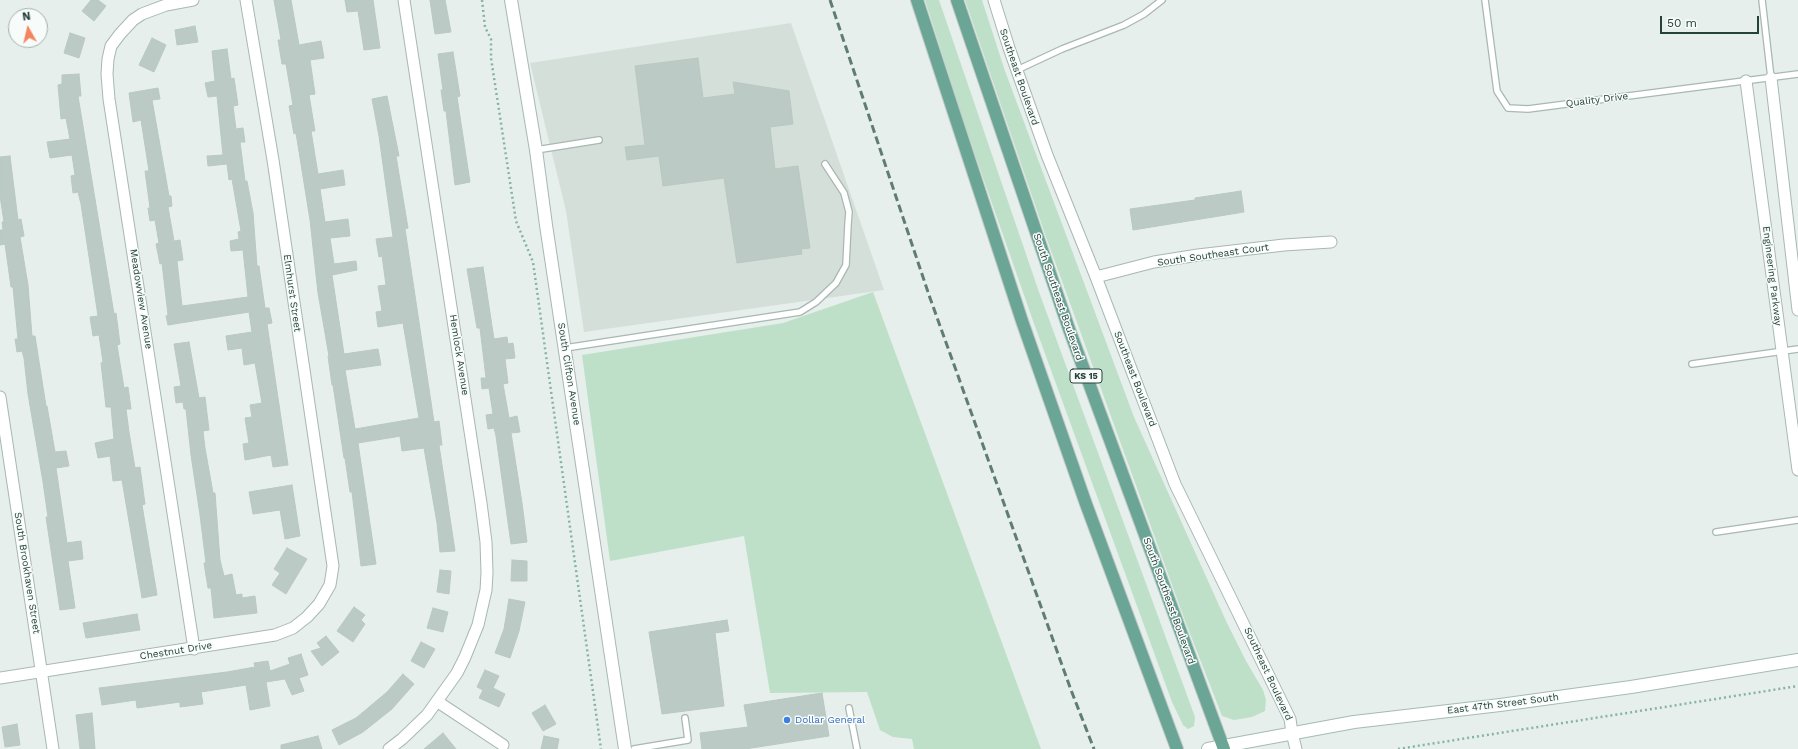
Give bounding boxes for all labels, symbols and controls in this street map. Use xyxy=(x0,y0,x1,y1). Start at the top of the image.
north arrow xyxy=(8,8,48,48)
scale bar xyxy=(1662,8,1761,34)
text: N xyxy=(21,10,31,24)
text: 50 m xyxy=(1667,16,1697,30)
street label: Southeast Boulevard xyxy=(997,27,1041,127)
street label: Quality Drive xyxy=(1565,90,1629,110)
street label: Engineering Parkway xyxy=(1760,226,1784,326)
street label: South Southeast Boulevard xyxy=(1031,232,1085,362)
street label: South Southeast Court xyxy=(1156,241,1270,269)
street label: Meadowview Avenue xyxy=(127,248,155,350)
street label: Elmhurst Street xyxy=(281,253,303,333)
street label: Hemlock Avenue xyxy=(447,314,471,396)
street label: South Clifton Avenue xyxy=(555,322,583,426)
street label: Southeast Boulevard xyxy=(1111,329,1159,429)
road number: KS 15 xyxy=(1070,369,1102,383)
street label: South Brookhaven Street xyxy=(11,511,43,635)
street label: South Southeast Boulevard xyxy=(1140,536,1198,666)
street label: Southeast Boulevard xyxy=(1241,625,1295,723)
street label: Chestnut Drive xyxy=(139,639,213,663)
street label: East 47th Street South xyxy=(1446,691,1560,717)
place label: Dollar General xyxy=(795,714,865,726)
marker: Dollar General xyxy=(782,715,792,725)

